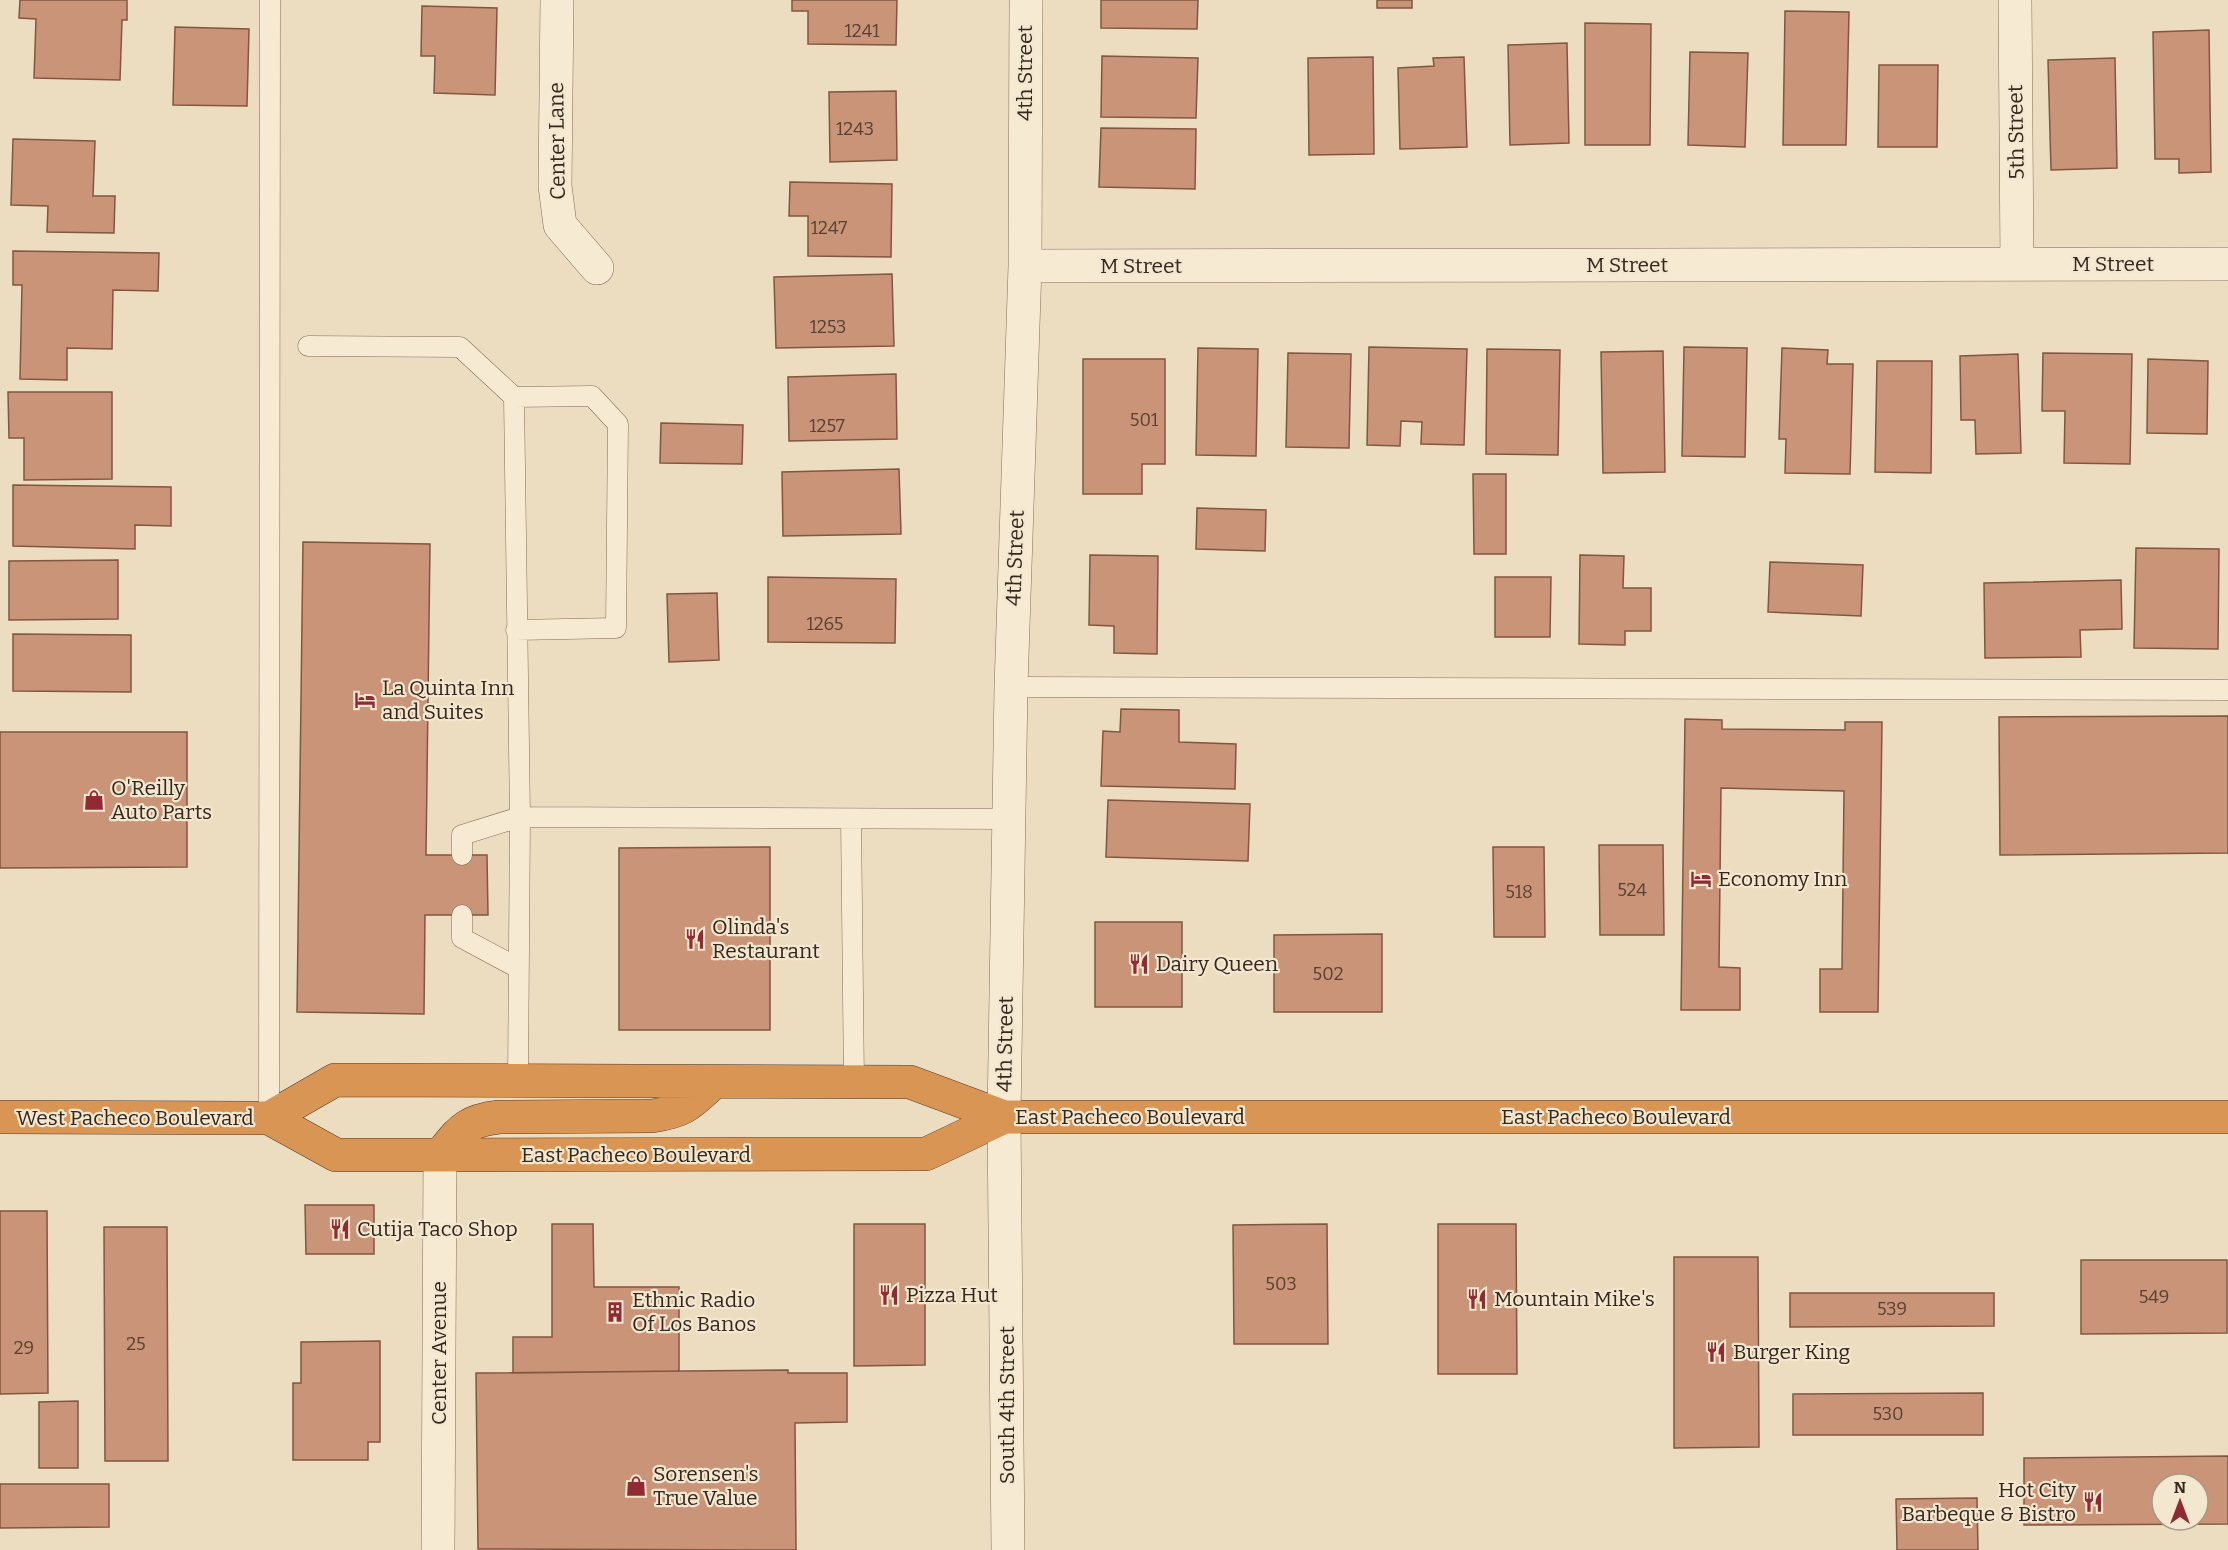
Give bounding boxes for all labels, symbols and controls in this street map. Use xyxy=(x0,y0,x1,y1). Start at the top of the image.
house number: 1241 xyxy=(845,20,880,42)
street label: 4th Street xyxy=(1012,25,1038,121)
street label: Center Lane xyxy=(543,82,571,200)
street label: 5th Street xyxy=(2002,84,2030,180)
house number: 1243 xyxy=(836,118,874,140)
house number: 1247 xyxy=(811,217,847,239)
street label: M Street xyxy=(2072,251,2154,277)
street label: M Street xyxy=(1586,252,1668,278)
street label: M Street xyxy=(1100,253,1182,279)
house number: 1253 xyxy=(810,316,846,338)
house number: 501 xyxy=(1130,409,1159,431)
house number: 1257 xyxy=(809,415,845,437)
street label: 4th Street xyxy=(1000,509,1030,607)
house number: 1265 xyxy=(807,613,843,635)
place label: La Quinta Inn and Suites xyxy=(382,675,514,725)
hotel icon: La Quinta Inn and Suites xyxy=(353,688,377,712)
place label: O'Reilly Auto Parts xyxy=(111,775,212,825)
shop icon: O'Reilly Auto Parts xyxy=(82,788,106,812)
place label: Economy Inn xyxy=(1718,866,1847,892)
hotel icon: Economy Inn xyxy=(1689,867,1713,891)
house number: 524 xyxy=(1617,879,1647,901)
house number: 518 xyxy=(1505,881,1533,903)
place label: Olinda's Restaurant xyxy=(712,914,820,964)
restaurant icon: Olinda's Restaurant xyxy=(683,927,707,951)
place label: Dairy Queen xyxy=(1156,951,1278,977)
restaurant icon: Dairy Queen xyxy=(1127,952,1151,976)
house number: 502 xyxy=(1313,963,1343,985)
street label: 4th Street xyxy=(991,995,1019,1092)
street label: East Pacheco Boulevard xyxy=(1015,1104,1245,1130)
street label: East Pacheco Boulevard xyxy=(1501,1104,1731,1130)
street label: West Pacheco Boulevard xyxy=(16,1105,254,1131)
street label: East Pacheco Boulevard xyxy=(521,1142,751,1168)
place label: Cutija Taco Shop xyxy=(357,1216,518,1242)
restaurant icon: Cutija Taco Shop xyxy=(328,1217,352,1241)
house number: 503 xyxy=(1265,1273,1297,1295)
street label: Center Avenue xyxy=(426,1281,452,1425)
place label: Pizza Hut xyxy=(906,1282,998,1308)
restaurant icon: Pizza Hut xyxy=(877,1283,901,1307)
place label: Mountain Mike's xyxy=(1494,1286,1655,1312)
house number: 549 xyxy=(2139,1286,2169,1308)
place label: Ethnic Radio Of Los Banos xyxy=(632,1287,756,1337)
restaurant icon: Mountain Mike's xyxy=(1465,1287,1489,1311)
house number: 539 xyxy=(1877,1298,1907,1320)
building icon: Ethnic Radio Of Los Banos xyxy=(603,1300,627,1324)
street label: South 4th Street xyxy=(994,1325,1020,1484)
house number: 25 xyxy=(126,1333,146,1355)
house number: 29 xyxy=(14,1337,34,1359)
place label: Burger King xyxy=(1733,1339,1851,1365)
restaurant icon: Burger King xyxy=(1704,1340,1728,1364)
house number: 530 xyxy=(1873,1403,1904,1425)
place label: Sorensen's True Value xyxy=(653,1461,759,1511)
north arrow xyxy=(2150,1472,2210,1532)
shop icon: Sorensen's True Value xyxy=(624,1474,648,1498)
place label: Hot City Barbeque & Bistro xyxy=(1901,1477,2077,1527)
text: N xyxy=(2174,1478,2186,1497)
restaurant icon: Hot City Barbeque & Bistro xyxy=(2081,1490,2105,1514)

